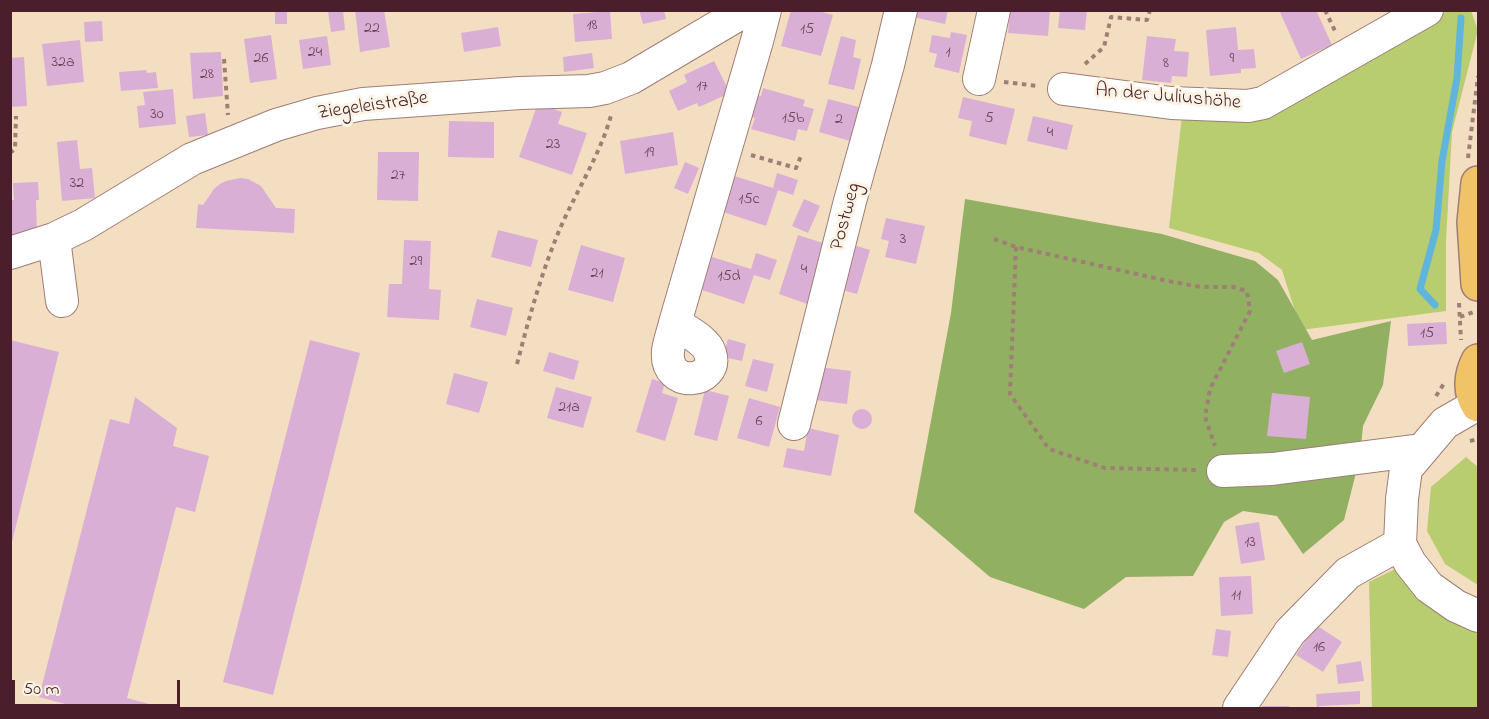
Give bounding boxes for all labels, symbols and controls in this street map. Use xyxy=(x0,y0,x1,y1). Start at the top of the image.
house number: 18 xyxy=(586,16,598,36)
house number: 22 xyxy=(364,19,380,39)
house number: 15 xyxy=(800,20,814,40)
house number: 24 xyxy=(308,43,322,63)
house number: 1 xyxy=(945,43,951,63)
house number: 26 xyxy=(254,49,268,69)
house number: 9 xyxy=(1230,49,1234,69)
house number: 32a xyxy=(51,53,75,73)
house number: 8 xyxy=(1163,54,1169,74)
house number: 28 xyxy=(200,65,214,85)
house number: 17 xyxy=(696,77,708,97)
street label: An der Juliushöhe xyxy=(1094,80,1242,116)
street label: Ziegeleistraße xyxy=(316,87,430,127)
house number: 30 xyxy=(150,105,164,125)
house number: 15b xyxy=(782,109,804,129)
house number: 5 xyxy=(984,109,994,129)
house number: 2 xyxy=(835,110,843,130)
house number: 4 xyxy=(1047,123,1053,143)
house number: 23 xyxy=(546,135,560,155)
house number: 19 xyxy=(644,143,654,163)
house number: 27 xyxy=(391,166,405,186)
house number: 32 xyxy=(70,174,84,194)
street label: Postweg xyxy=(827,181,867,253)
house number: 15c xyxy=(738,190,760,210)
house number: 3 xyxy=(900,230,906,250)
house number: 29 xyxy=(410,252,422,272)
house number: 4 xyxy=(801,260,807,280)
house number: 21 xyxy=(590,264,604,284)
house number: 15d xyxy=(717,267,741,287)
house number: 15 xyxy=(1420,324,1434,344)
house number: 21a xyxy=(558,398,580,418)
house number: 6 xyxy=(755,412,763,432)
house number: 13 xyxy=(1244,533,1256,553)
house number: 11 xyxy=(1231,586,1241,606)
house number: 16 xyxy=(1313,638,1325,658)
scale bar xyxy=(15,668,183,706)
text: 50 m xyxy=(23,677,60,703)

